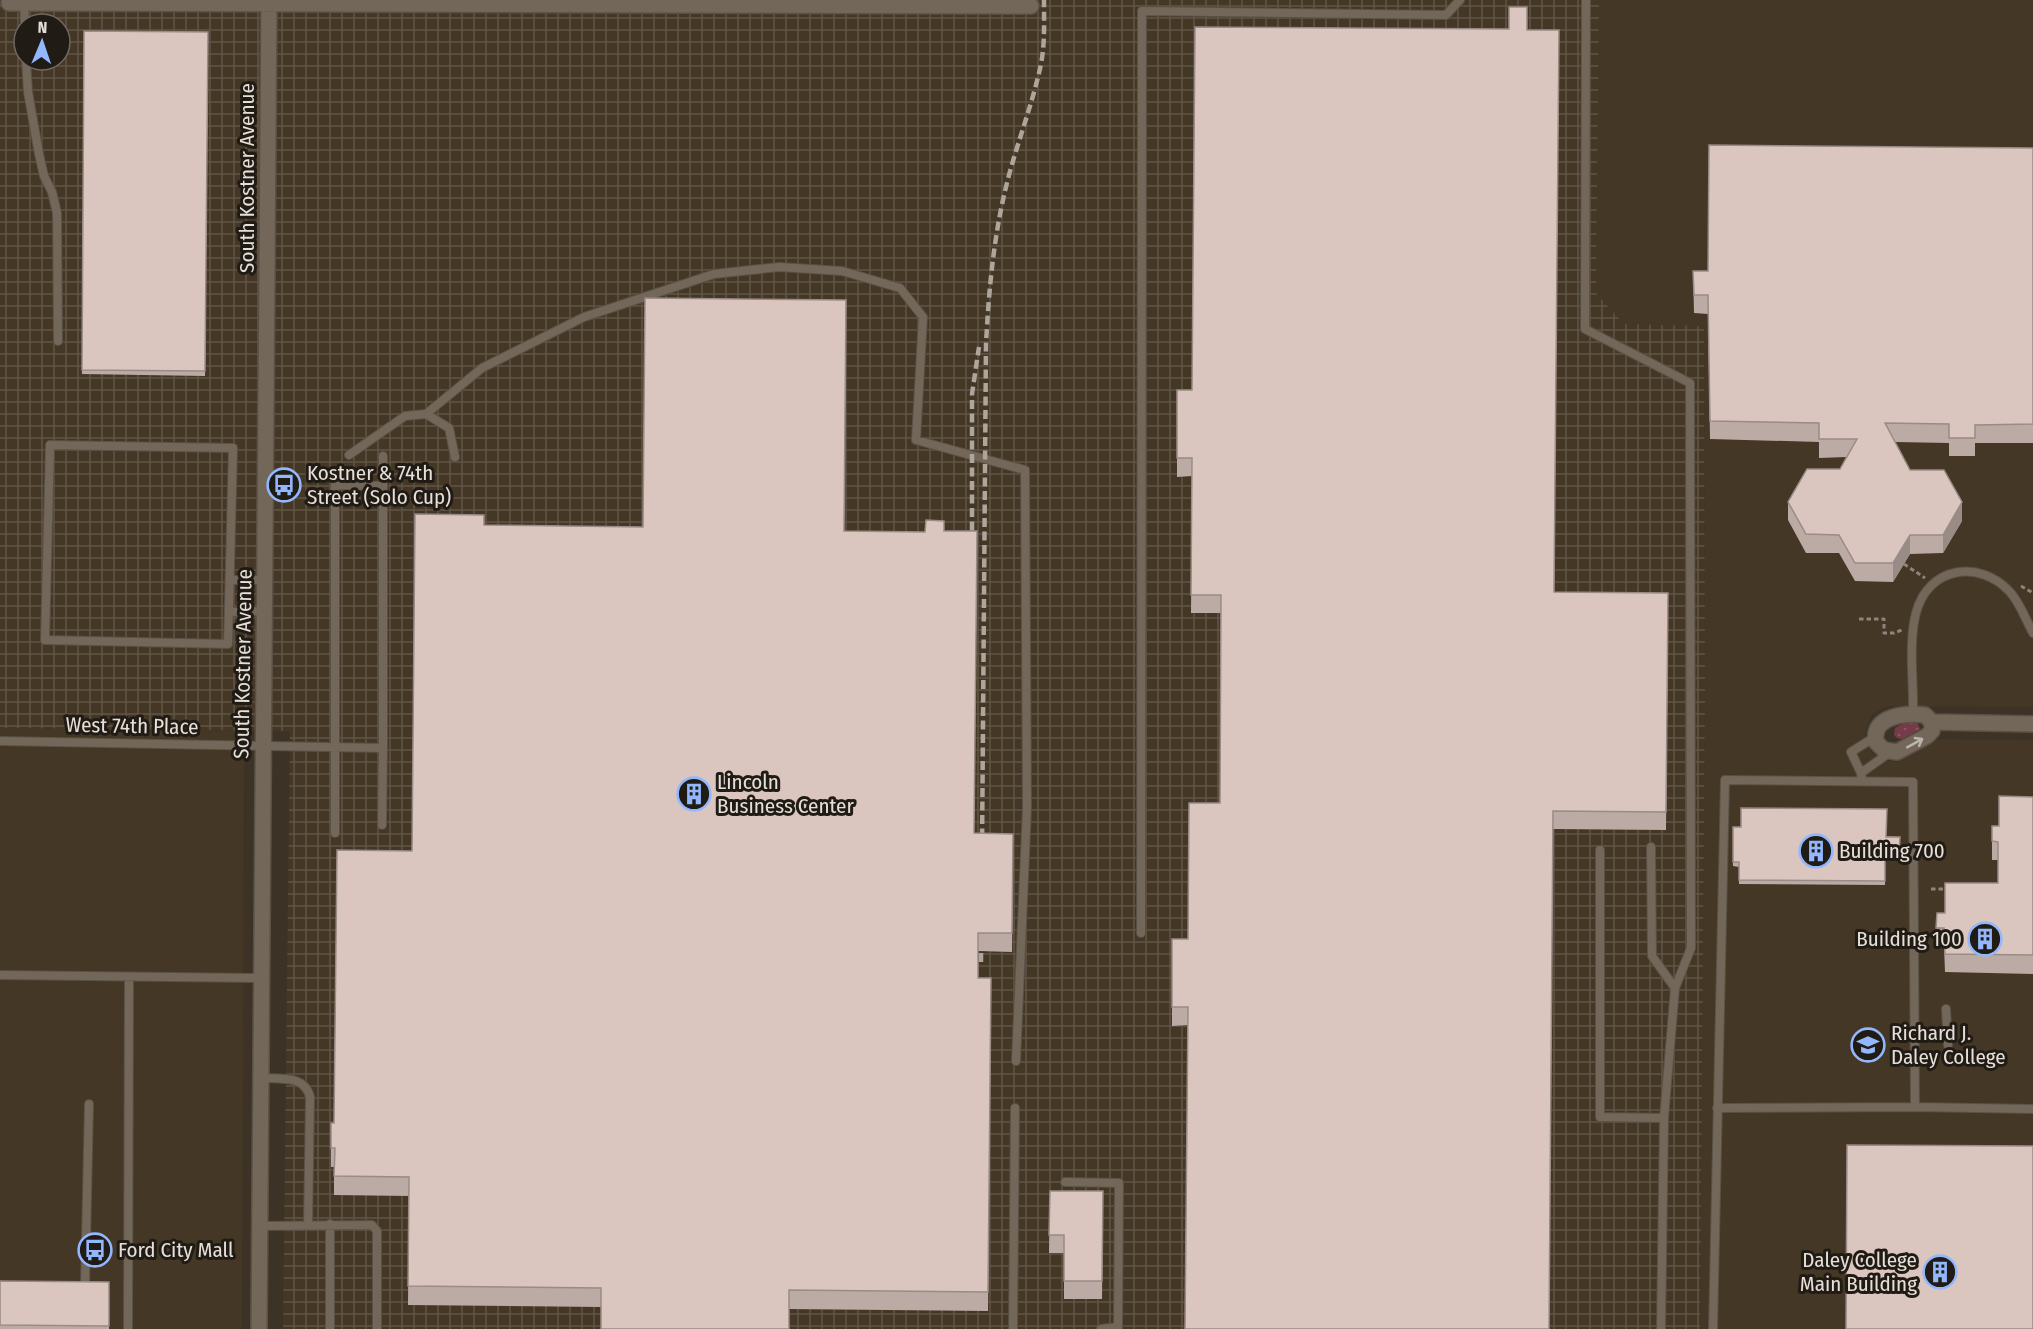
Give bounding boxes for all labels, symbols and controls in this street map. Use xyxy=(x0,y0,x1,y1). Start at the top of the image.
north arrow xyxy=(12,12,72,72)
text: N xyxy=(37,18,48,37)
street label: South Kostner Avenue xyxy=(234,83,260,273)
place label: Kostner & 74th Street (Solo Cup) xyxy=(307,460,451,510)
bus stop icon: Kostner & 74th Street (Solo Cup) xyxy=(266,467,302,503)
street label: South Kostner Avenue xyxy=(228,569,258,759)
street label: West 74th Place xyxy=(65,712,199,740)
one-way arrow xyxy=(1905,737,1923,748)
place label: Lincoln Business Center xyxy=(717,769,854,819)
building icon: Lincoln Business Center xyxy=(676,776,712,812)
building icon: Building 700 xyxy=(1798,833,1834,869)
place label: Building 700 xyxy=(1839,838,1945,864)
building icon: Building 100 xyxy=(1967,921,2003,957)
place label: Building 100 xyxy=(1856,926,1962,952)
place label: Richard J. Daley College xyxy=(1891,1020,2006,1070)
school or university icon: Richard J. Daley College xyxy=(1850,1027,1886,1063)
bus stop icon: Ford City Mall xyxy=(77,1232,113,1268)
place label: Ford City Mall xyxy=(118,1237,234,1263)
place label: Daley College Main Building xyxy=(1800,1247,1917,1297)
building icon: Daley College Main Building xyxy=(1922,1254,1958,1290)

